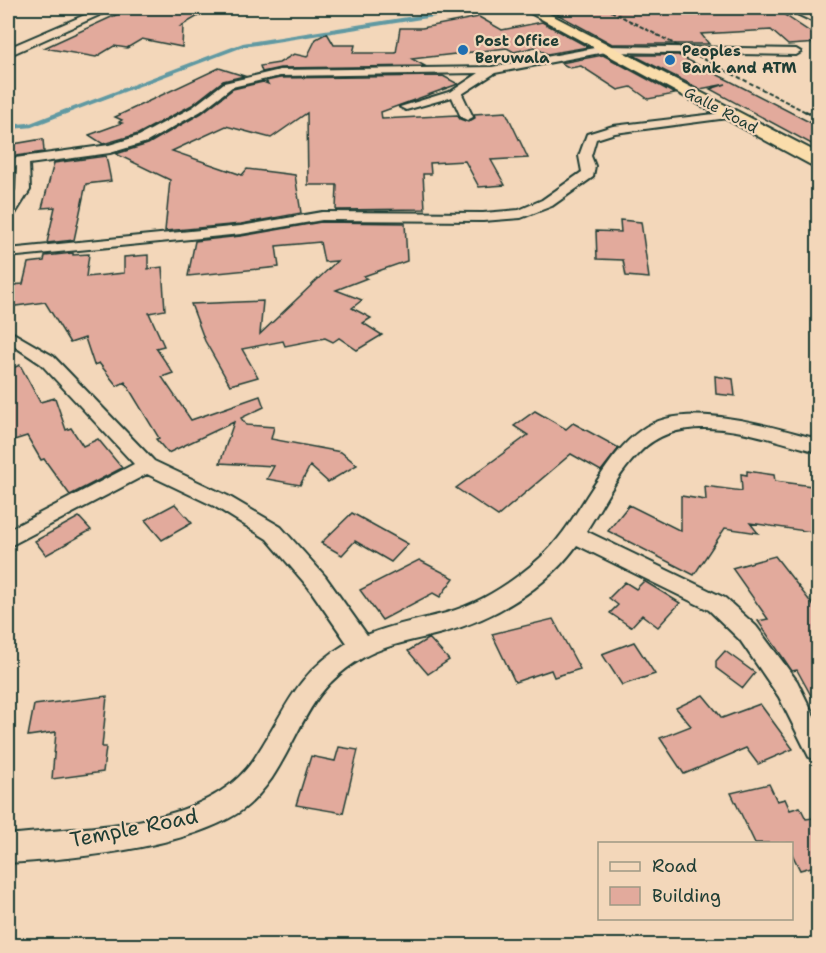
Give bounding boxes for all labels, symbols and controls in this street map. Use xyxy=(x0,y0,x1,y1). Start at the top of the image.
place label: Post Office Beruwala xyxy=(475,31,559,68)
place label: Peoples Bank and ATM xyxy=(682,41,797,78)
marker: Post Office Beruwala xyxy=(456,43,470,57)
marker: Peoples Bank and ATM xyxy=(663,53,677,67)
street label: Galle Road xyxy=(681,82,762,138)
street label: Temple Road xyxy=(68,802,200,854)
legend xyxy=(598,842,793,920)
text: Road xyxy=(652,854,697,878)
text: Building xyxy=(652,884,721,908)

